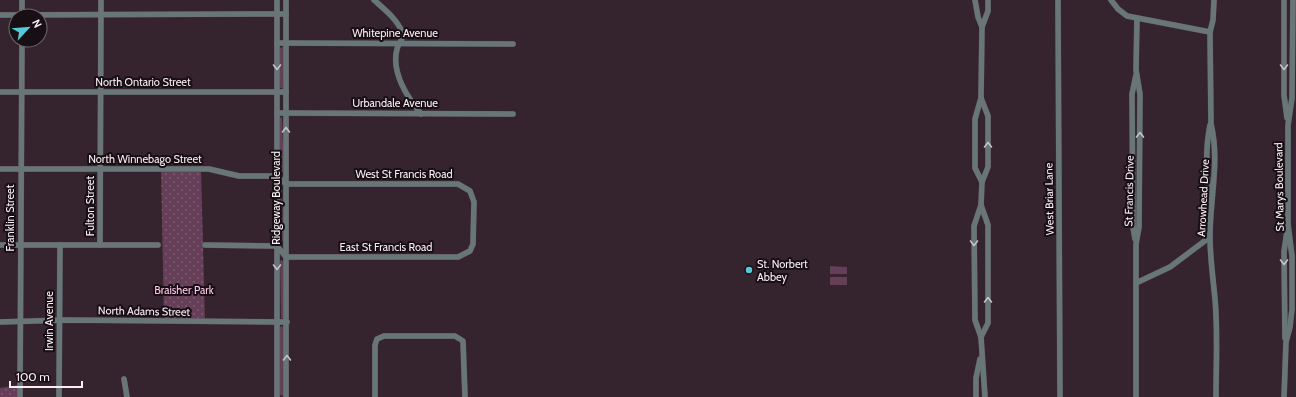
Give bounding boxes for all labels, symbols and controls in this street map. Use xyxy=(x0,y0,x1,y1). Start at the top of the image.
north arrow xyxy=(8,8,48,48)
text: N xyxy=(29,17,45,30)
street label: Whitepine Avenue xyxy=(352,26,438,40)
one-way arrow xyxy=(273,64,281,70)
one-way arrow xyxy=(1280,64,1288,70)
street label: North Ontario Street xyxy=(95,75,191,89)
street label: Urbandale Avenue xyxy=(352,96,438,110)
one-way arrow xyxy=(282,127,290,133)
one-way arrow xyxy=(1136,132,1144,138)
one-way arrow xyxy=(984,142,992,148)
street label: St Marys Boulevard xyxy=(1271,142,1287,232)
street label: Ridgeway Boulevard xyxy=(269,151,283,245)
street label: North Winnebago Street xyxy=(88,152,202,166)
street label: St Francis Drive xyxy=(1121,155,1137,227)
street label: Arrowhead Drive xyxy=(1194,158,1212,237)
street label: West Briar Lane xyxy=(1041,162,1057,235)
street label: West St Francis Road xyxy=(355,167,453,181)
street label: Fulton Street xyxy=(83,176,97,236)
street label: Franklin Street xyxy=(3,184,17,251)
street label: East St Francis Road xyxy=(340,240,432,254)
one-way arrow xyxy=(970,240,978,246)
place label: St. Norbert Abbey xyxy=(757,257,808,284)
one-way arrow xyxy=(1280,259,1288,265)
one-way arrow xyxy=(273,264,281,270)
marker: St. Norbert Abbey xyxy=(744,265,754,275)
park label: Braisher Park xyxy=(154,283,214,297)
street label: Irwin Avenue xyxy=(42,291,56,351)
one-way arrow xyxy=(984,297,992,303)
street label: North Adams Street xyxy=(98,303,191,319)
one-way arrow xyxy=(283,355,291,361)
scale bar xyxy=(10,363,82,389)
text: 100 m xyxy=(16,369,50,384)

